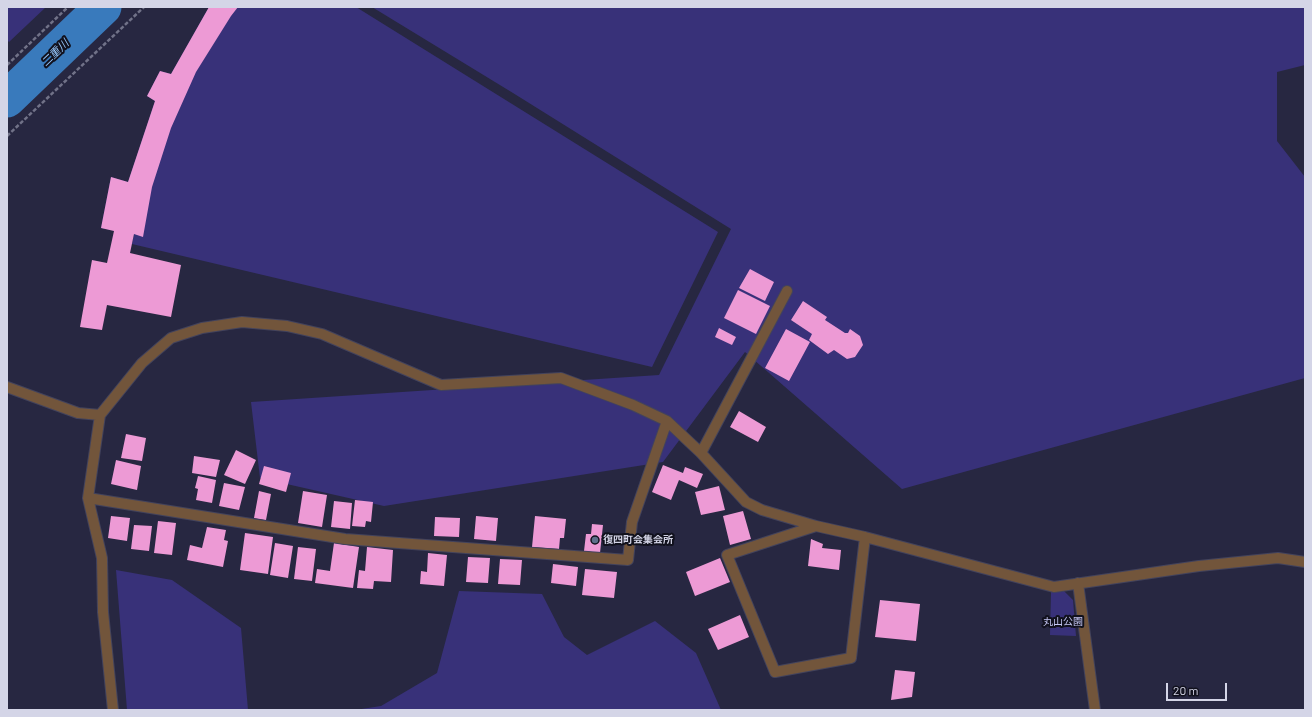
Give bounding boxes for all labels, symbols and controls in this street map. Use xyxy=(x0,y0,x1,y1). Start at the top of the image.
water label: 二重川 xyxy=(39,37,71,69)
place label: 復四町会集会所 xyxy=(603,534,673,546)
marker: 復四町会集会所 xyxy=(590,535,600,545)
park label: 丸山公園 xyxy=(1043,616,1083,628)
scale bar xyxy=(1168,675,1229,701)
text: 20 m xyxy=(1173,683,1199,697)

